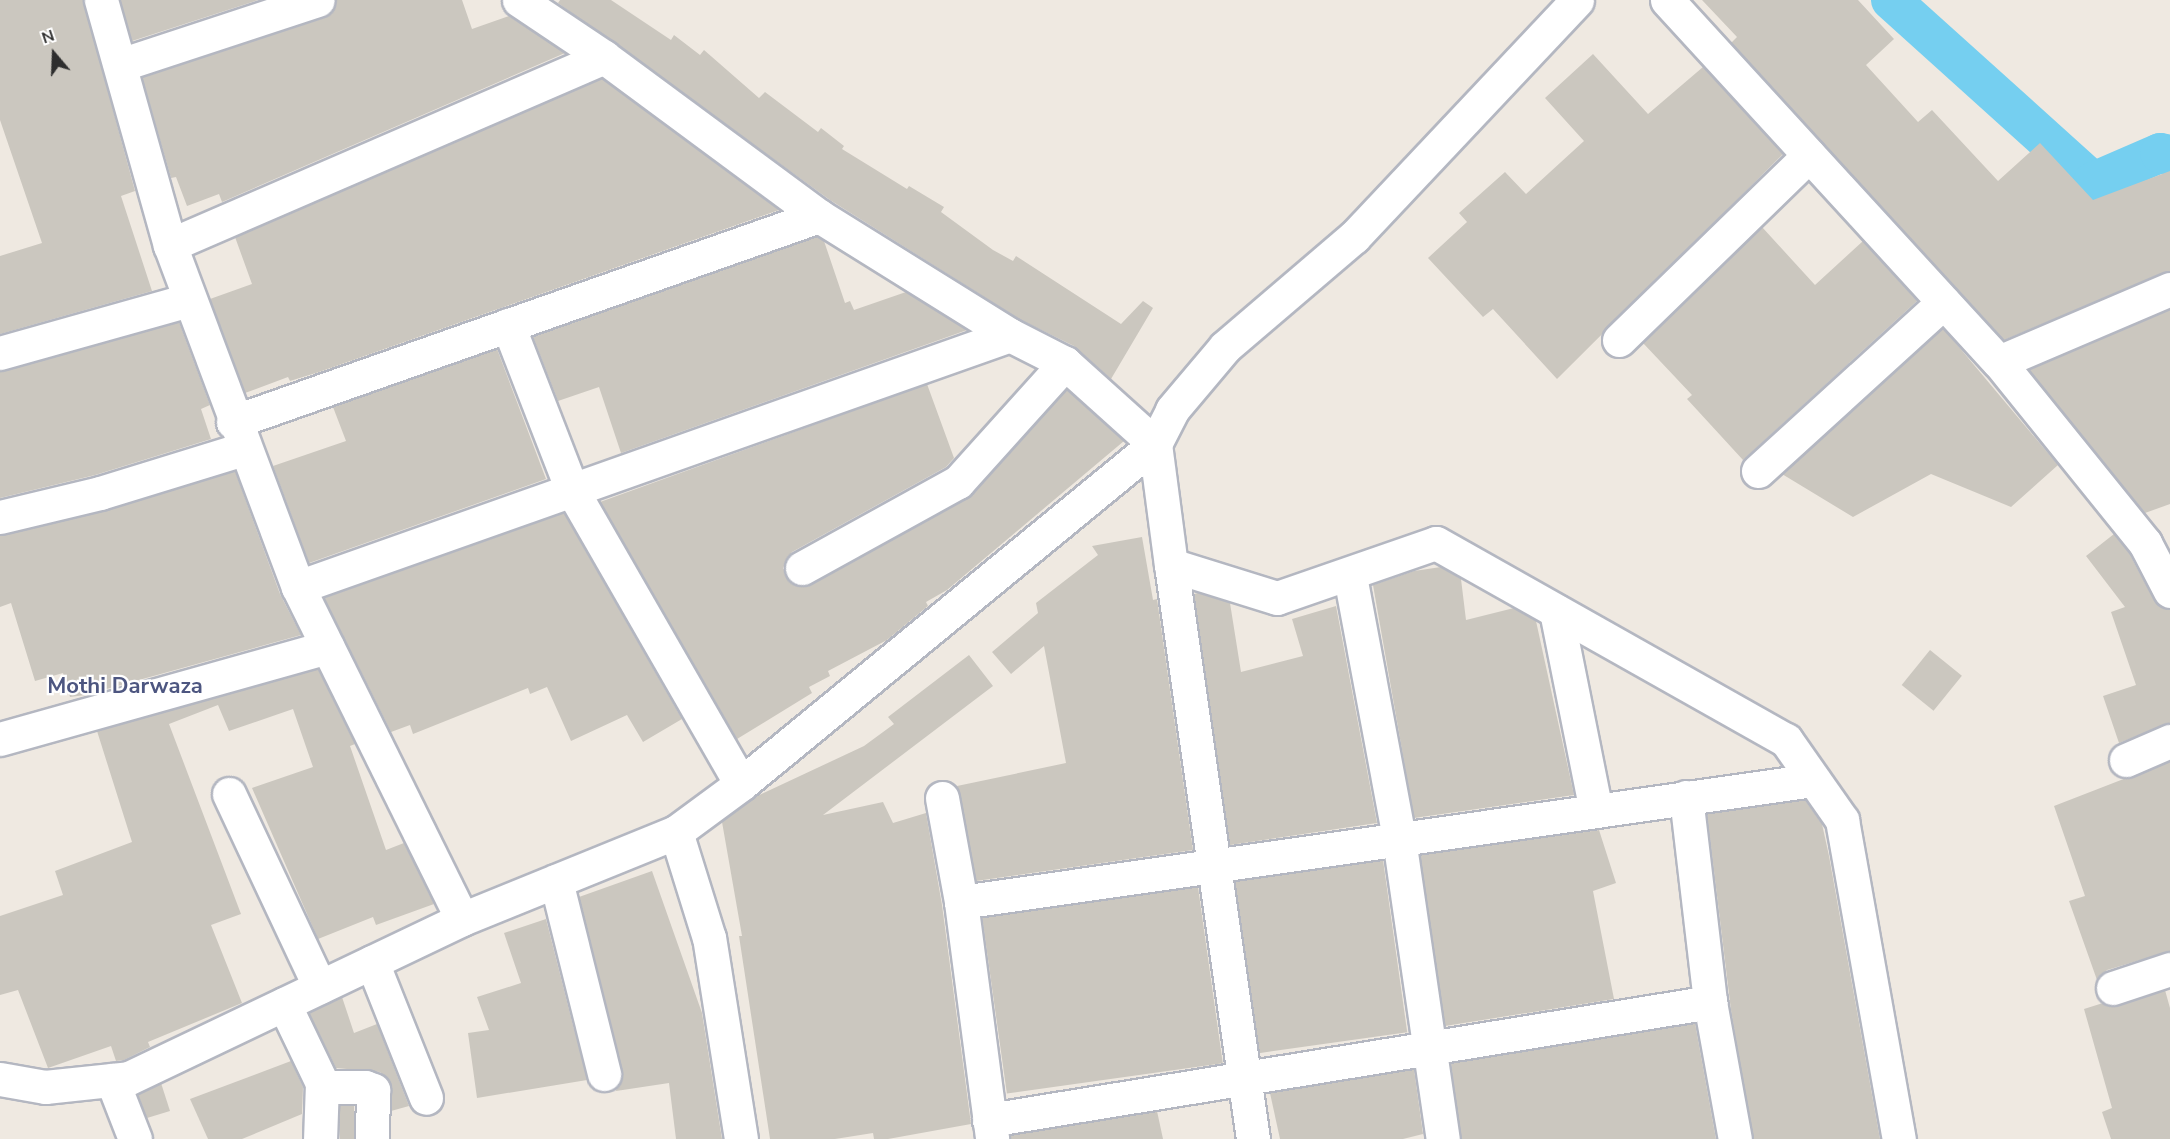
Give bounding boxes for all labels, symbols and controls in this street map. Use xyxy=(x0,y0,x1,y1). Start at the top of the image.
north arrow xyxy=(24,24,84,84)
text: N xyxy=(39,25,57,49)
district label: Mothi Darwaza xyxy=(47,674,203,700)

